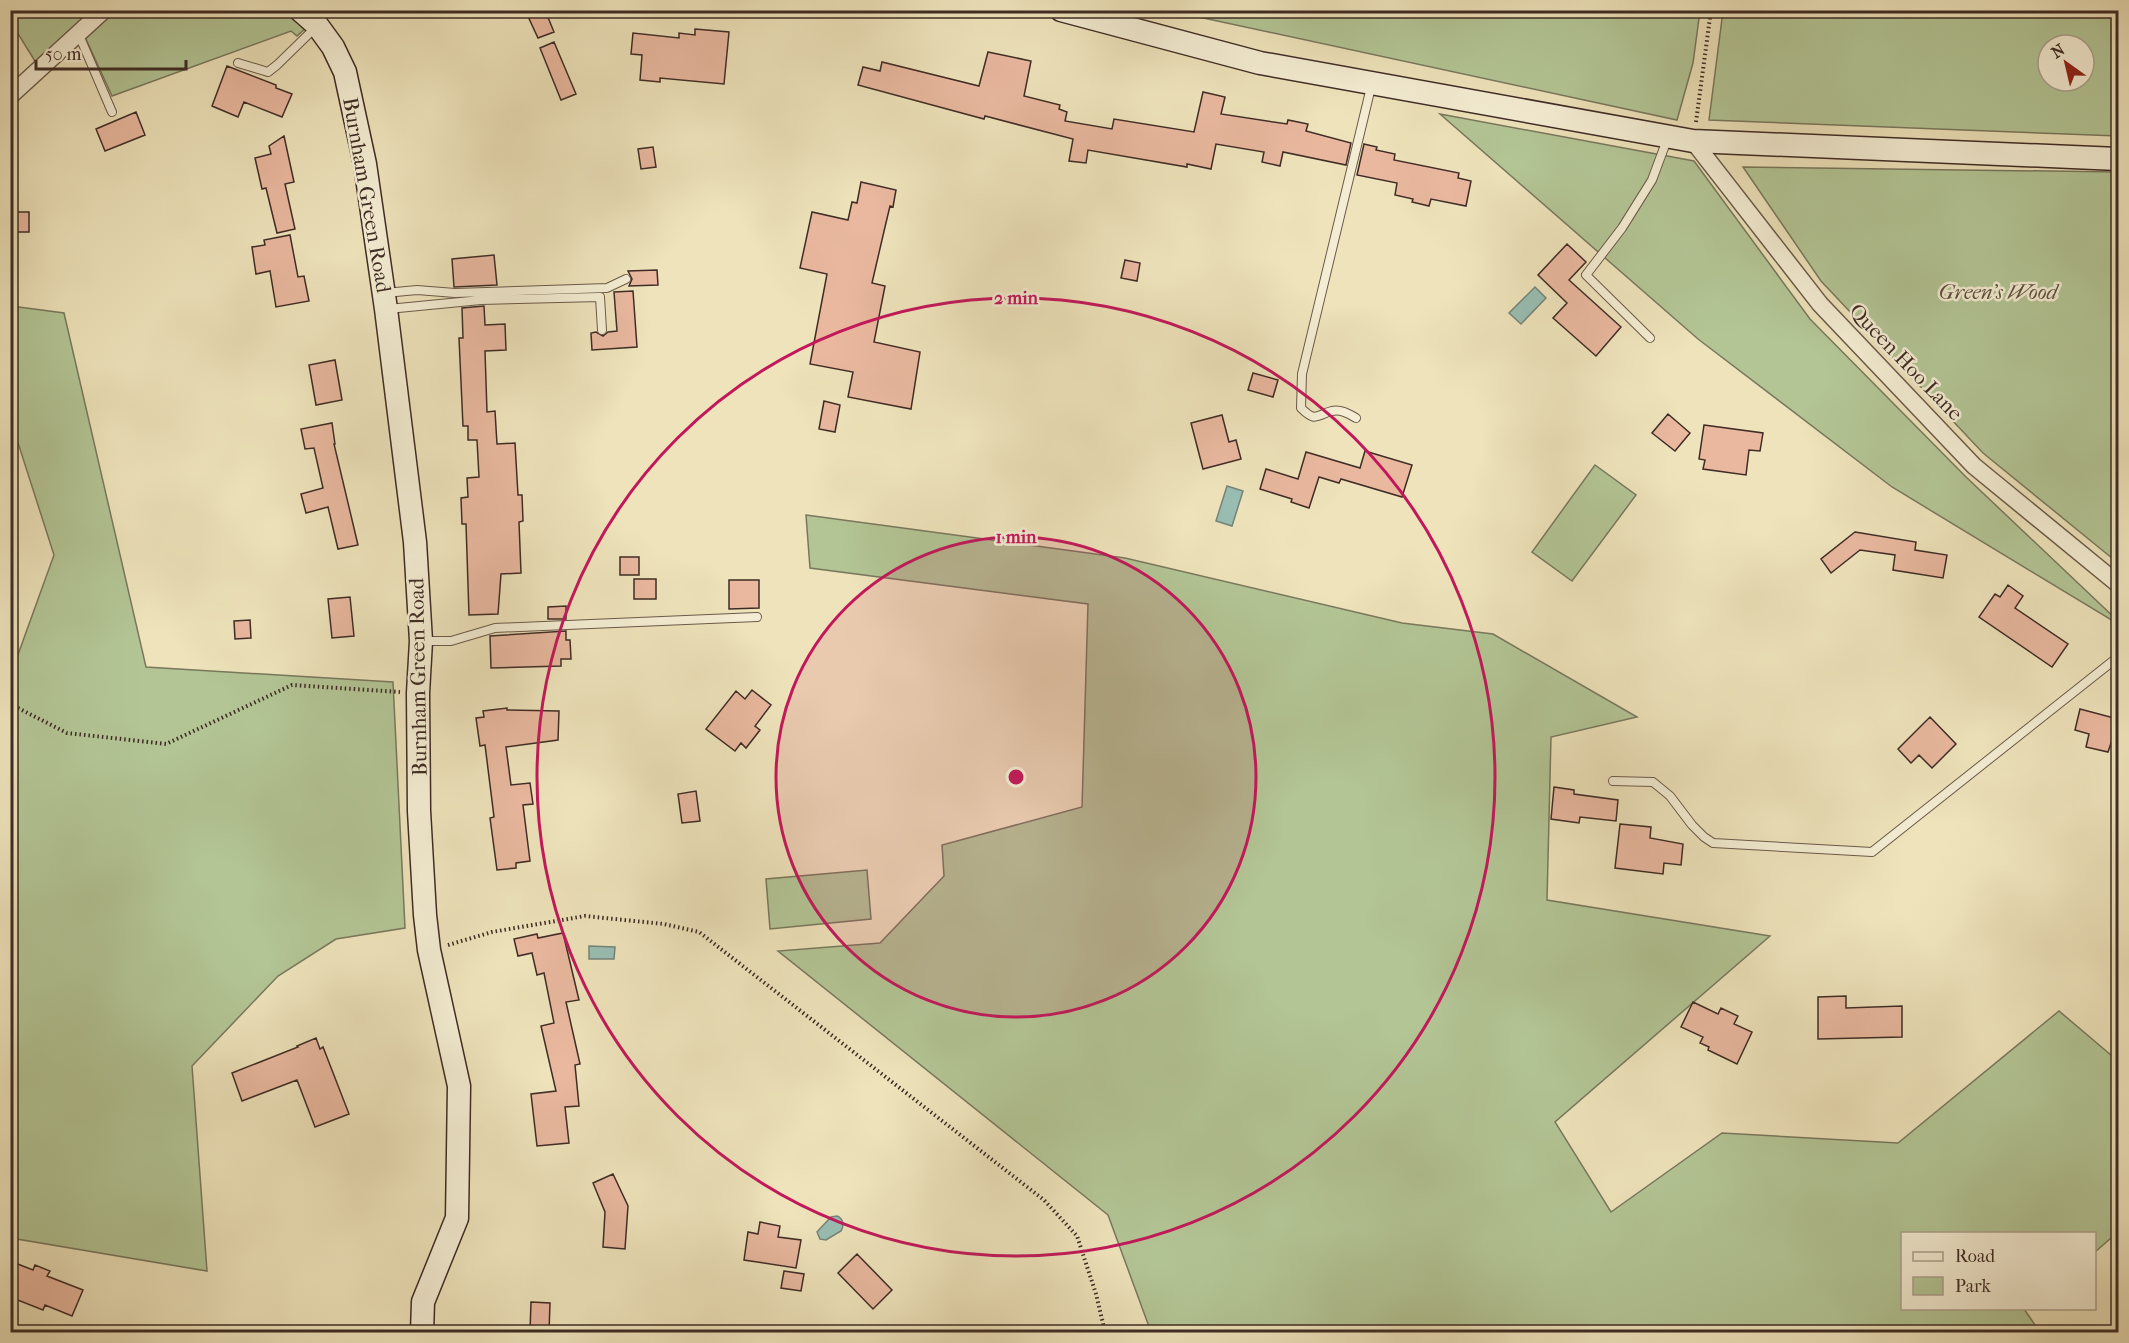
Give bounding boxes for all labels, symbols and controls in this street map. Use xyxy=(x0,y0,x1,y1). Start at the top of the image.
scale bar xyxy=(36,33,186,71)
north arrow xyxy=(2036,33,2096,93)
text: N xyxy=(2048,39,2069,62)
text: 50 m xyxy=(45,44,82,65)
street label: Burnham Green Road xyxy=(338,95,396,295)
park label: Green's Wood xyxy=(1939,280,2060,304)
text: 2 min xyxy=(994,288,1038,309)
street label: Queen Hoo Lane xyxy=(1844,299,1968,425)
text: 1 min xyxy=(995,527,1037,548)
street label: Burnham Green Road xyxy=(404,577,432,776)
centre of rings xyxy=(1006,767,1026,787)
legend xyxy=(1901,1232,2096,1310)
text: Road xyxy=(1955,1246,1995,1267)
text: Park xyxy=(1955,1276,1992,1297)

